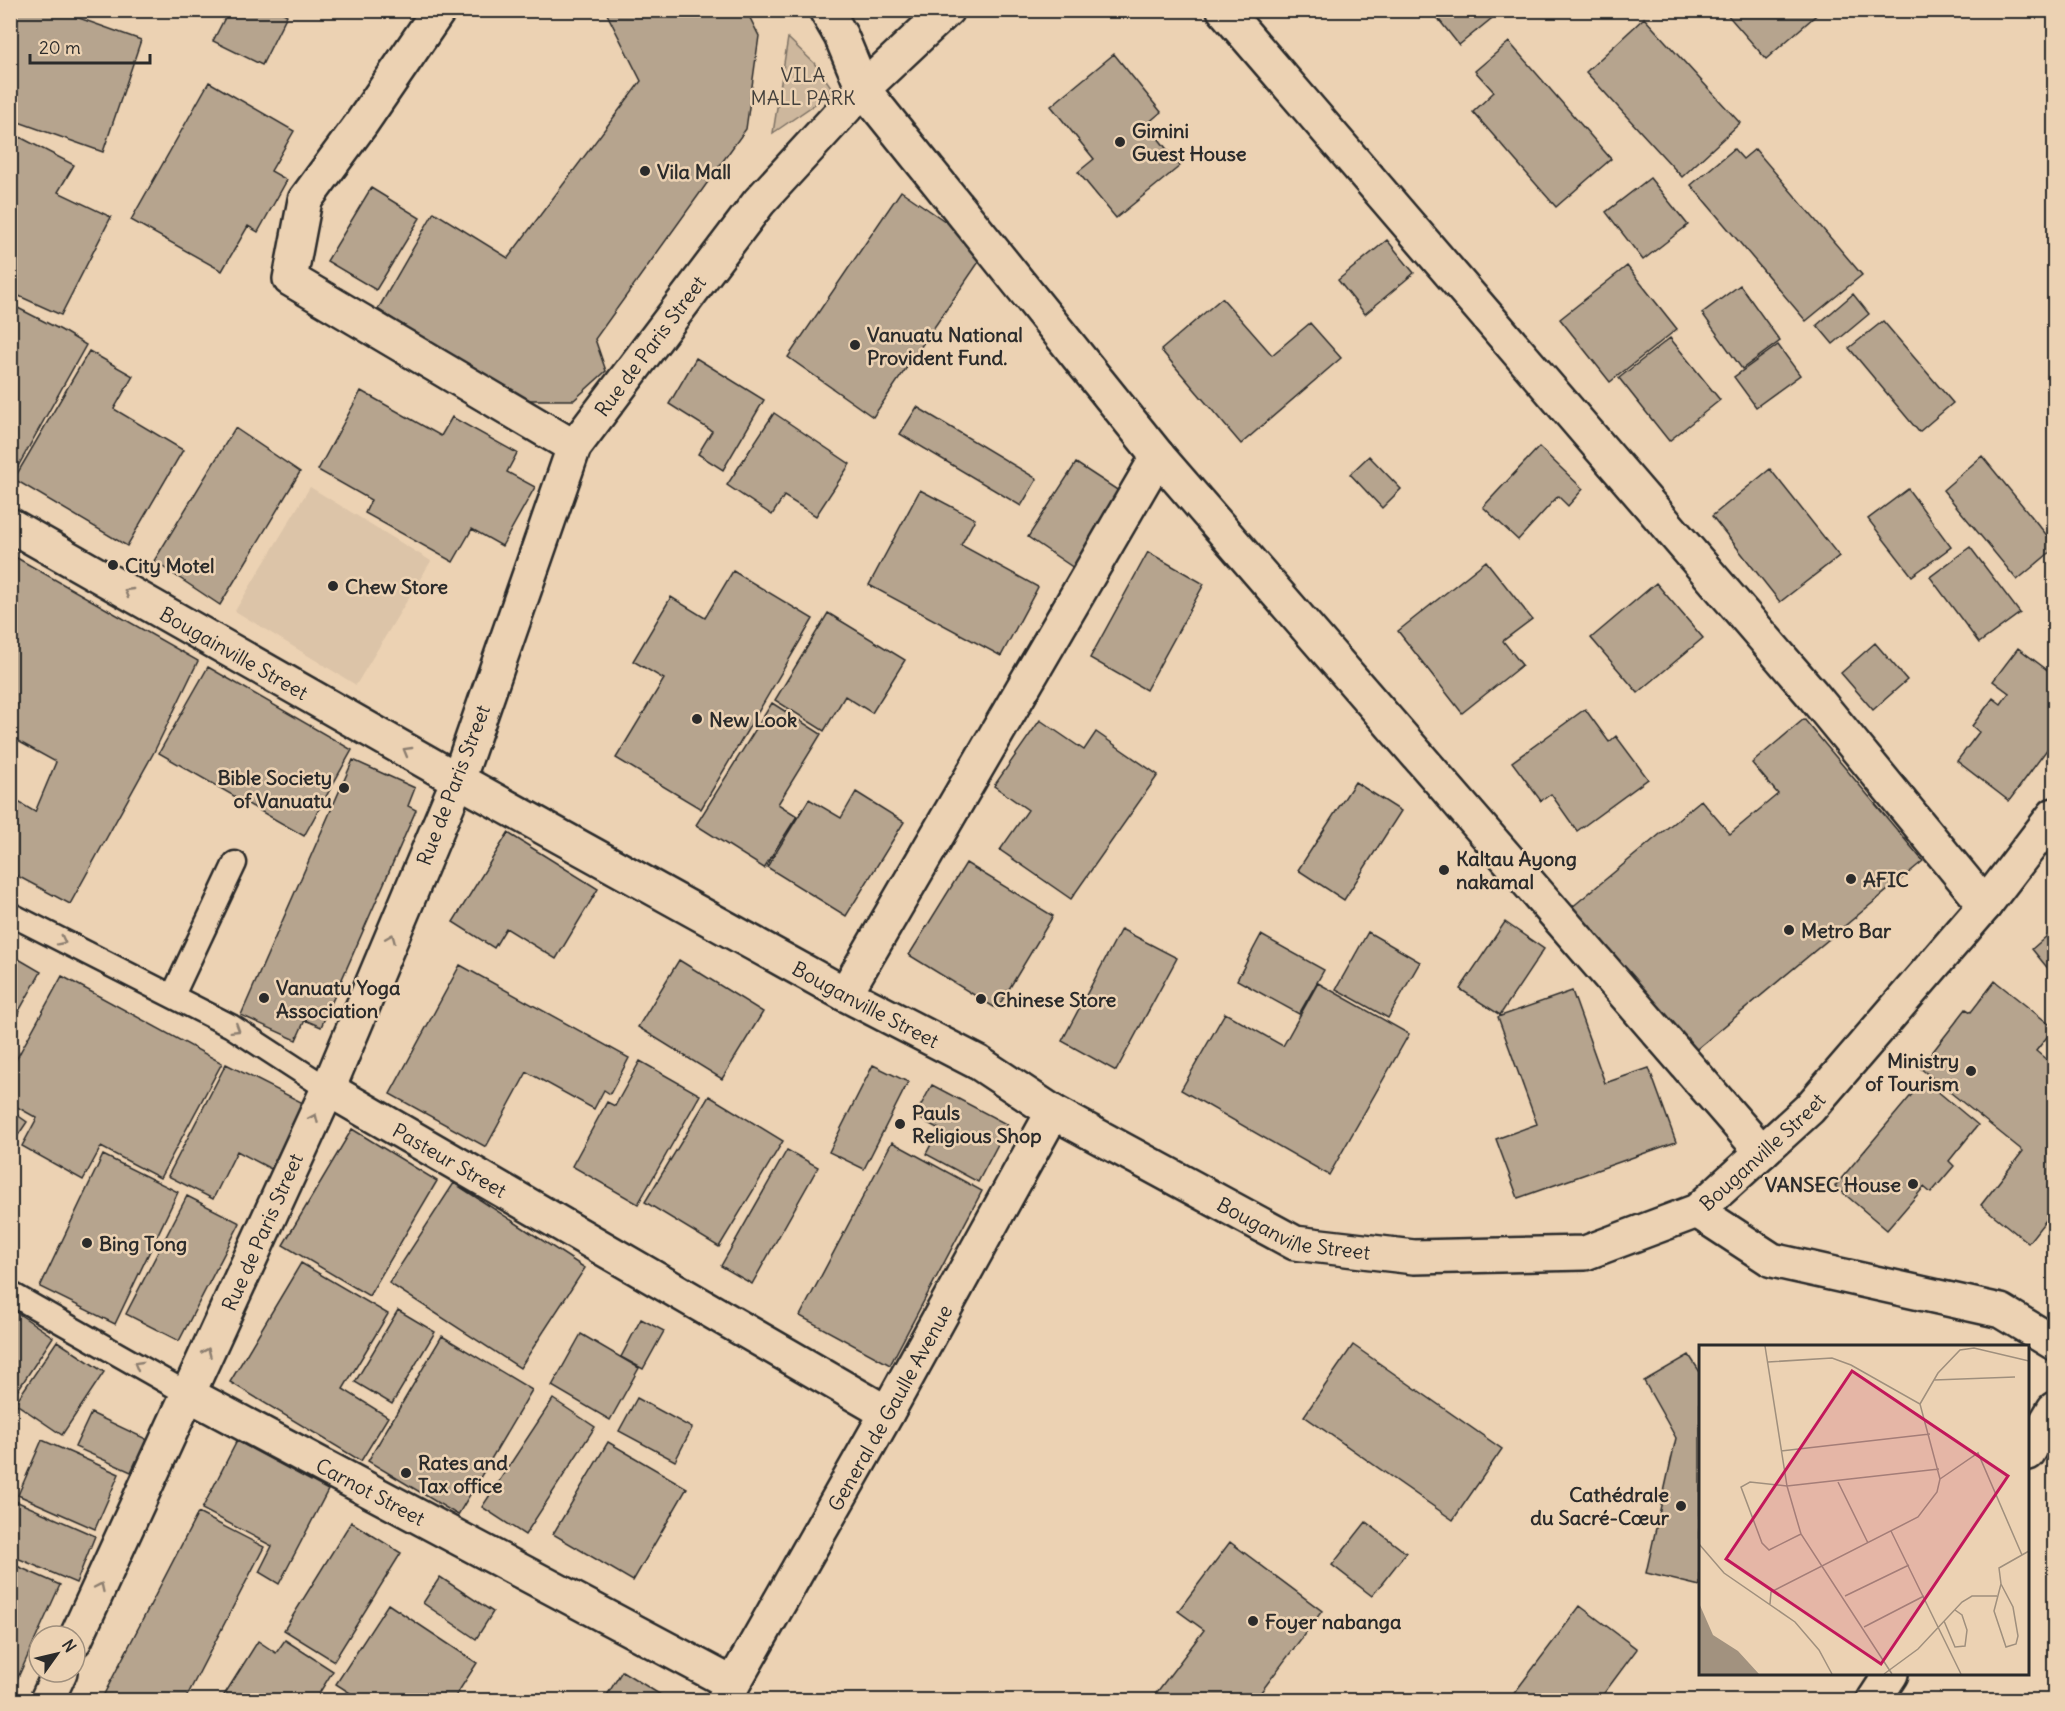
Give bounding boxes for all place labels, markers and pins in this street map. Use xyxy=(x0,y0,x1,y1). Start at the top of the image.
place label: Gimini Guest House xyxy=(1132,118,1247,166)
marker: Gimini Guest House xyxy=(1113,135,1127,149)
place label: Vila Mall xyxy=(657,159,731,184)
marker: Vila Mall xyxy=(638,164,652,178)
place label: Vanuatu National Provident Fund. xyxy=(867,322,1023,370)
marker: Vanuatu National Provident Fund. xyxy=(848,338,862,352)
place label: City Motel xyxy=(125,553,214,578)
marker: City Motel xyxy=(106,558,120,572)
place label: Chew Store xyxy=(345,574,448,599)
marker: Chew Store xyxy=(326,579,340,593)
place label: New Look xyxy=(709,707,797,732)
marker: New Look xyxy=(690,712,704,726)
place label: Bible Society of Vanuatu xyxy=(217,765,332,813)
marker: Bible Society of Vanuatu xyxy=(337,781,351,795)
place label: Kaltau Ayong nakamal xyxy=(1456,846,1577,894)
marker: Kaltau Ayong nakamal xyxy=(1437,863,1451,877)
place label: AFIC xyxy=(1863,867,1909,892)
marker: AFIC xyxy=(1844,872,1858,886)
place label: Metro Bar xyxy=(1801,918,1892,943)
marker: Metro Bar xyxy=(1782,923,1796,937)
place label: Vanuatu Yoga Association xyxy=(276,975,401,1023)
place label: Chinese Store xyxy=(993,987,1116,1012)
marker: Vanuatu Yoga Association xyxy=(257,991,271,1005)
marker: Chinese Store xyxy=(974,992,988,1006)
place label: Ministry of Tourism xyxy=(1865,1048,1959,1096)
marker: Ministry of Tourism xyxy=(1964,1064,1978,1078)
place label: Pauls Religious Shop xyxy=(912,1100,1042,1148)
marker: Pauls Religious Shop xyxy=(893,1117,907,1131)
place label: VANSEC House xyxy=(1765,1172,1901,1197)
marker: VANSEC House xyxy=(1906,1177,1920,1191)
place label: Bing Tong xyxy=(99,1231,187,1256)
marker: Bing Tong xyxy=(80,1236,94,1250)
place label: Rates and Tax office xyxy=(418,1450,508,1498)
marker: Rates and Tax office xyxy=(399,1466,413,1480)
place label: Cathédrale du Sacré-Cœur xyxy=(1530,1482,1670,1530)
marker: Cathédrale du Sacré-Cœur xyxy=(1674,1499,1688,1513)
place label: Foyer nabanga xyxy=(1265,1609,1402,1634)
marker: Foyer nabanga xyxy=(1246,1614,1260,1628)

